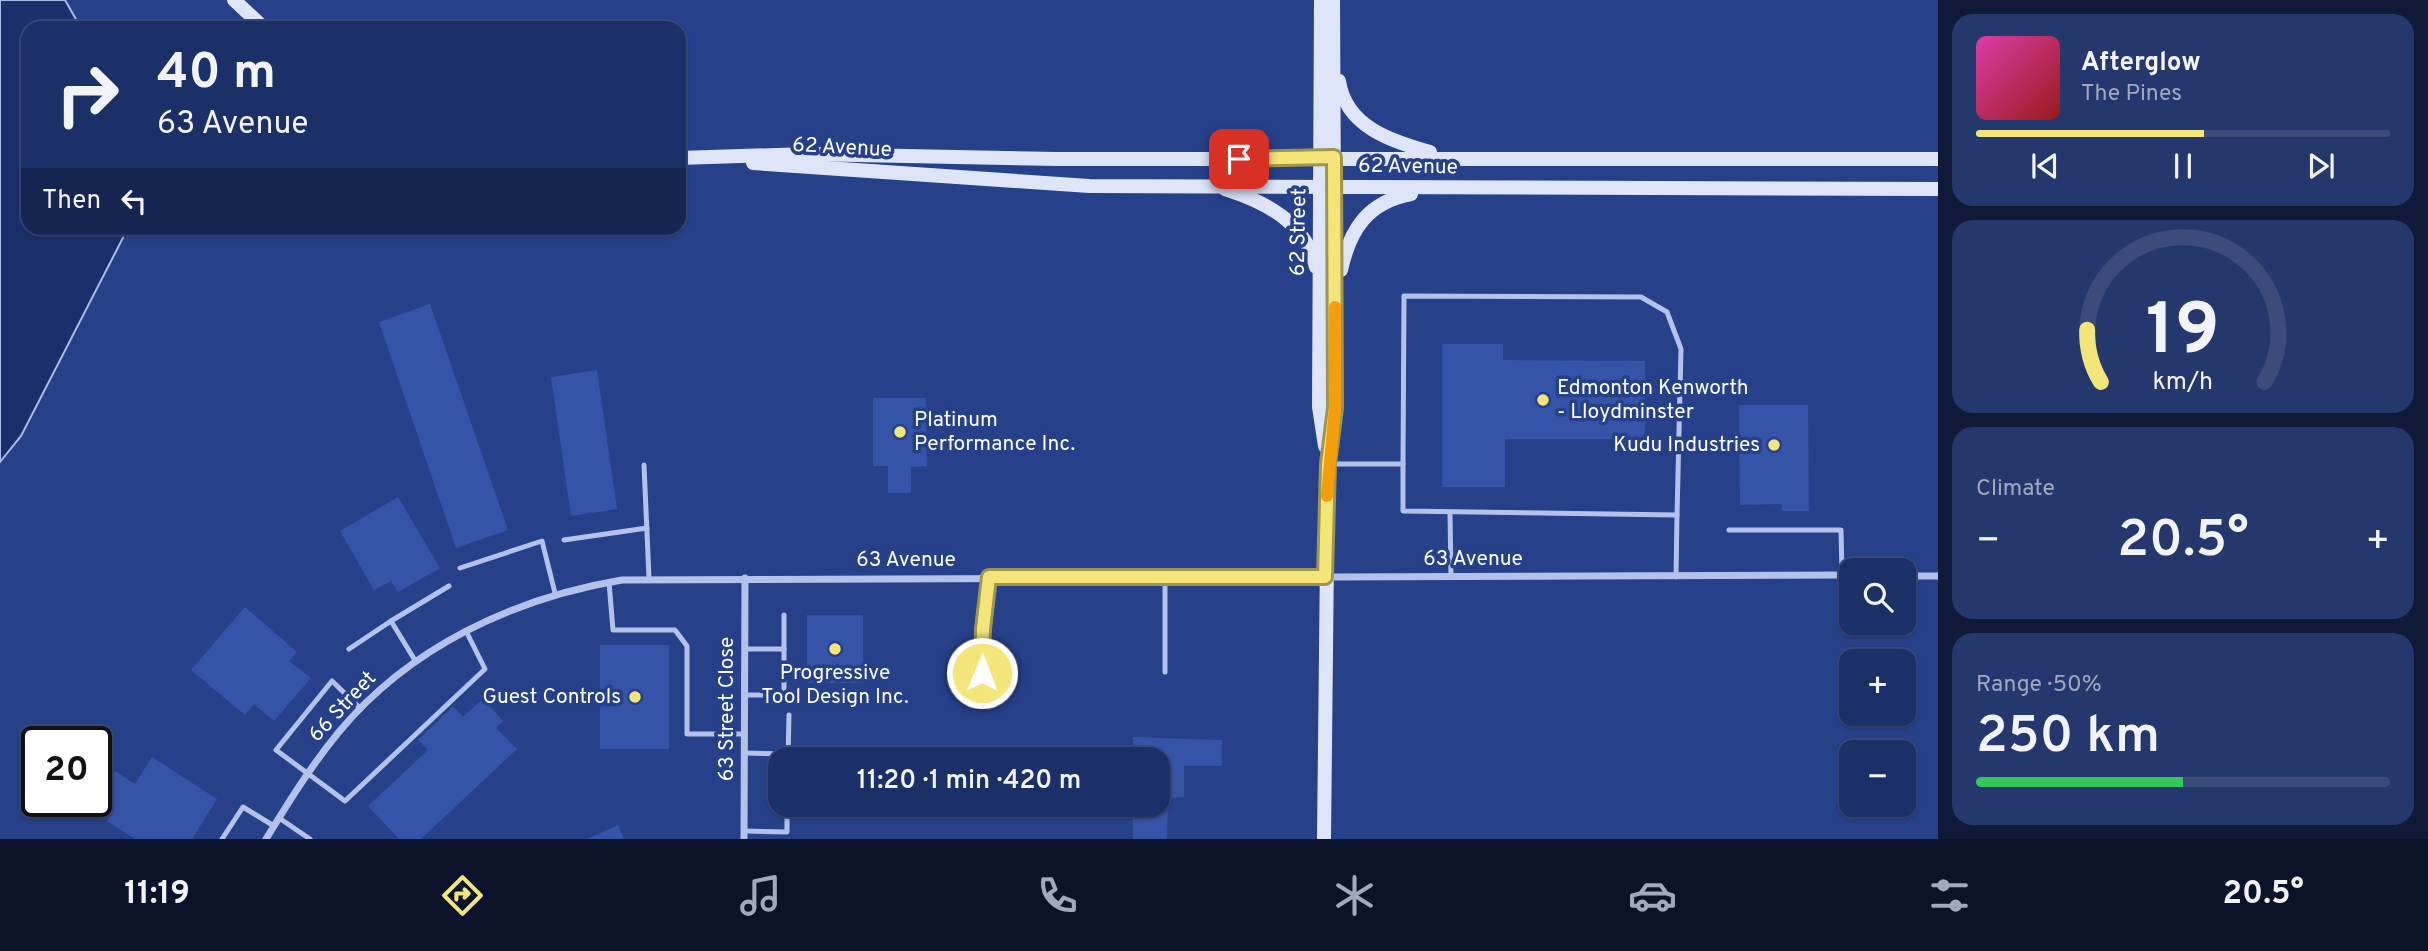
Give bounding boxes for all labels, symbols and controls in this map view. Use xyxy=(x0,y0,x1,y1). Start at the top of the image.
text: 40 m xyxy=(157,44,276,106)
text: Afterglow xyxy=(2081,47,2201,80)
icon: right xyxy=(42,49,133,140)
text: The Pines xyxy=(2081,80,2182,109)
text: 63 Avenue xyxy=(157,105,309,145)
pin xyxy=(1209,129,1269,189)
street label: 62 Avenue xyxy=(792,132,892,164)
icon: arrive xyxy=(1220,140,1258,178)
icon: previous xyxy=(2026,147,2064,185)
icon: pause xyxy=(2164,147,2202,185)
icon: next xyxy=(2302,147,2340,185)
street label: 62 Avenue xyxy=(1358,153,1458,181)
icon: left xyxy=(115,182,153,220)
text: Then xyxy=(42,185,101,218)
street label: 62 Street xyxy=(1285,188,1313,276)
text: 19 xyxy=(2146,289,2220,381)
text: km/h xyxy=(2153,367,2213,399)
place label: Edmonton Kenworth - Lloydminster xyxy=(1557,375,1749,426)
marker: Edmonton Kenworth - Lloydminster xyxy=(1535,392,1551,408)
place label: Platinum Performance Inc. xyxy=(914,407,1075,458)
marker: Platinum Performance Inc. xyxy=(892,424,908,440)
place label: Kudu Industries xyxy=(1613,432,1760,459)
marker: Kudu Industries xyxy=(1766,437,1782,453)
text: Climate xyxy=(1976,475,2055,504)
text: 20.5° xyxy=(2117,509,2249,575)
text: − xyxy=(1976,518,2001,567)
text: + xyxy=(2365,518,2390,567)
street label: 63 Avenue xyxy=(1423,546,1523,573)
street label: 63 Avenue xyxy=(856,547,956,574)
map controls xyxy=(1839,558,1916,817)
button: search xyxy=(1839,558,1916,635)
position arrow xyxy=(945,636,1019,710)
street label: 63 Street Close xyxy=(714,637,741,781)
marker: Progressive Tool Design Inc. xyxy=(827,641,843,657)
button: + xyxy=(1839,649,1916,726)
place label: Progressive Tool Design Inc. xyxy=(761,660,909,711)
street label: 66 Street xyxy=(303,666,383,748)
text: Range · 50% xyxy=(1976,671,2102,700)
place label: Guest Controls xyxy=(483,684,621,711)
marker: Guest Controls xyxy=(627,689,643,705)
text: 250 km xyxy=(1976,705,2160,771)
speed limit sign: 20 xyxy=(21,726,112,817)
button: − xyxy=(1839,740,1916,817)
text: 11:20 · 1 min · 420 m xyxy=(857,765,1081,798)
icon: directions xyxy=(438,871,487,920)
icon: music xyxy=(736,871,785,920)
icon: phone xyxy=(1033,871,1082,920)
icon: climate xyxy=(1330,871,1379,920)
icon: car xyxy=(1628,871,1677,920)
icon: filters xyxy=(1925,871,1974,920)
text: 11:19 xyxy=(124,875,190,915)
text: 20.5° xyxy=(2223,875,2304,915)

